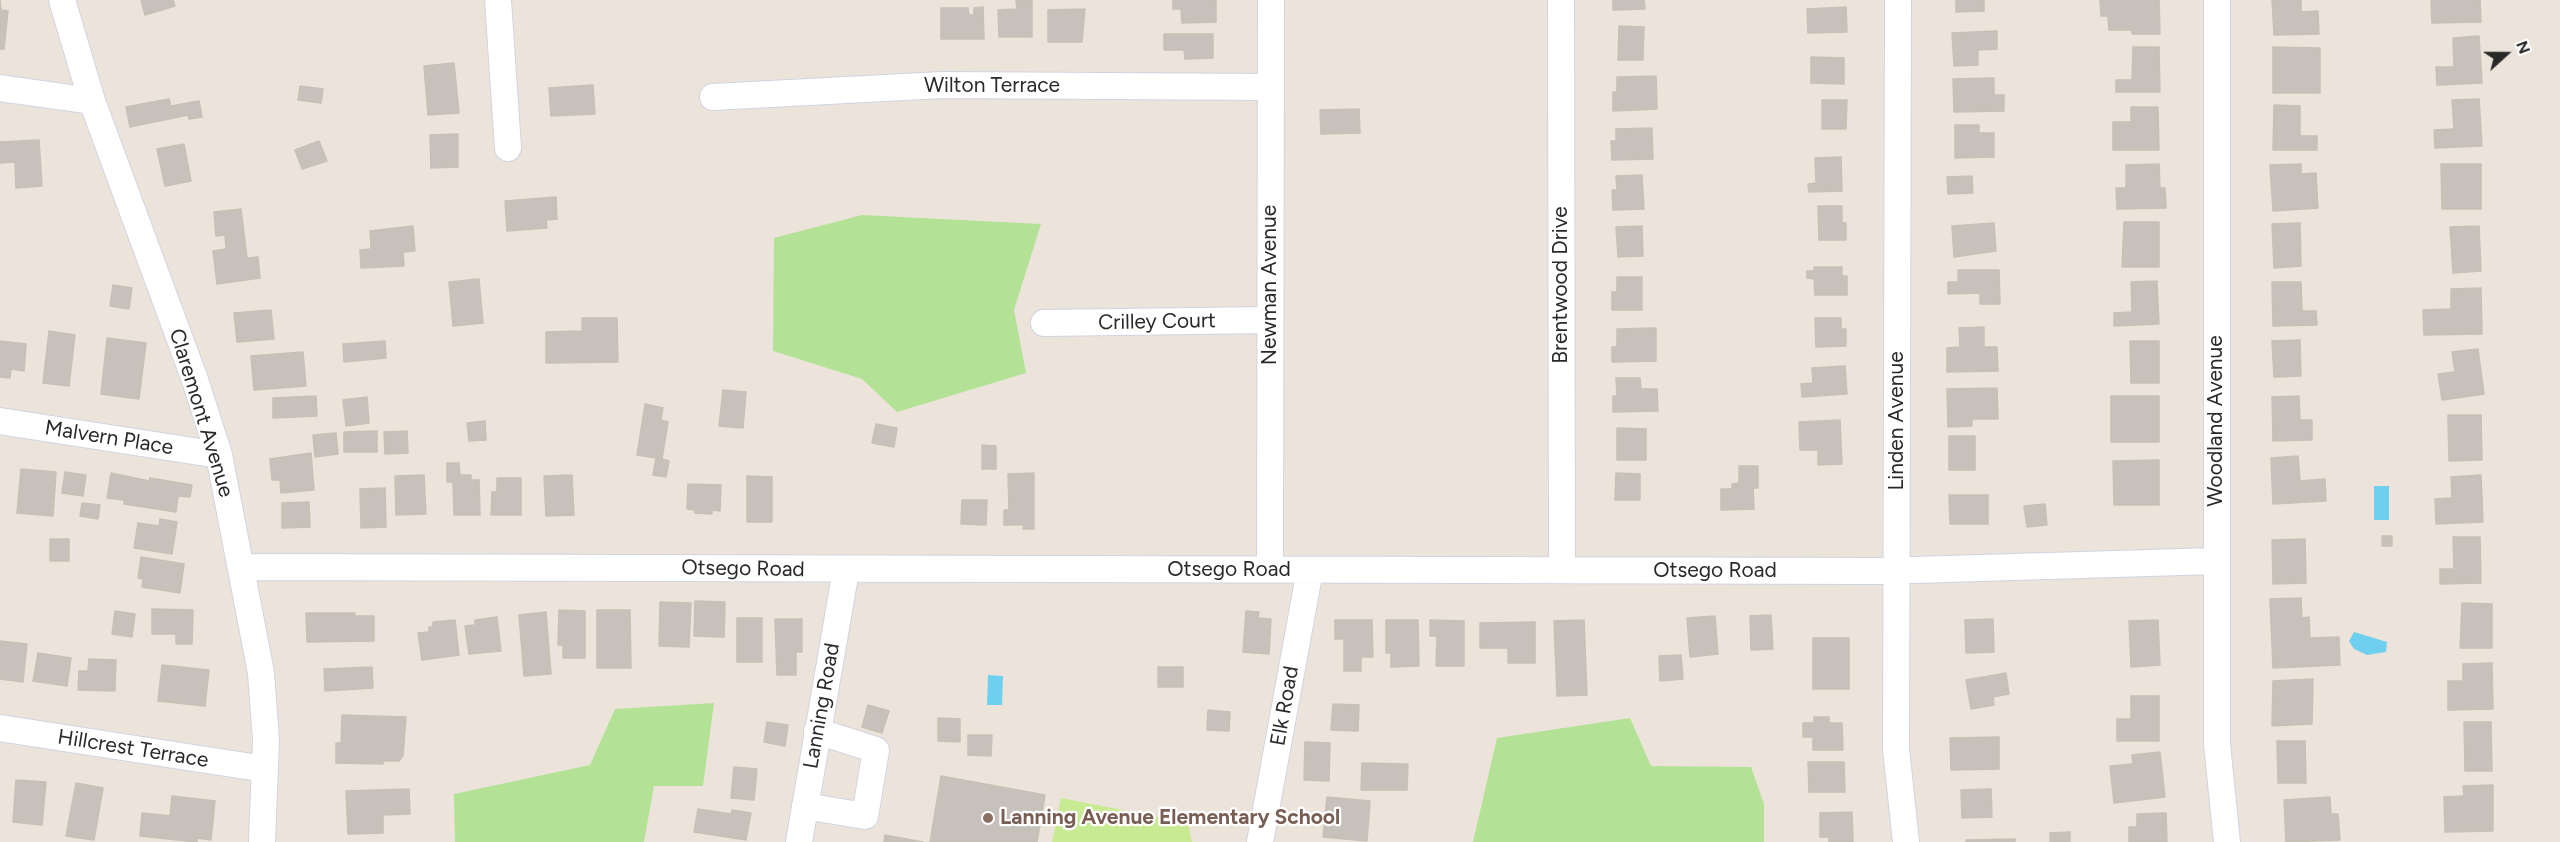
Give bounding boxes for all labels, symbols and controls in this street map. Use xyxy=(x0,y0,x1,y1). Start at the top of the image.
north arrow xyxy=(2476,24,2536,84)
text: N xyxy=(2512,38,2534,57)
street label: Wilton Terrace xyxy=(924,73,1060,99)
street label: Newman Avenue xyxy=(1257,205,1283,365)
street label: Brentwood Drive xyxy=(1548,206,1574,364)
street label: Crilley Court xyxy=(1098,308,1216,336)
street label: Claremont Avenue xyxy=(163,326,239,500)
street label: Woodland Avenue xyxy=(2203,335,2229,507)
street label: Linden Avenue xyxy=(1884,351,1910,491)
street label: Malvern Place xyxy=(43,415,175,461)
street label: Otsego Road xyxy=(681,555,805,583)
street label: Otsego Road xyxy=(1167,557,1291,583)
street label: Otsego Road xyxy=(1653,558,1777,584)
street label: Lanning Road xyxy=(799,641,845,771)
street label: Elk Road xyxy=(1266,664,1304,748)
street label: Hillcrest Terrace xyxy=(56,725,210,773)
place label: Lanning Avenue Elementary School xyxy=(1000,805,1340,831)
marker: Lanning Avenue Elementary School xyxy=(981,811,995,825)

